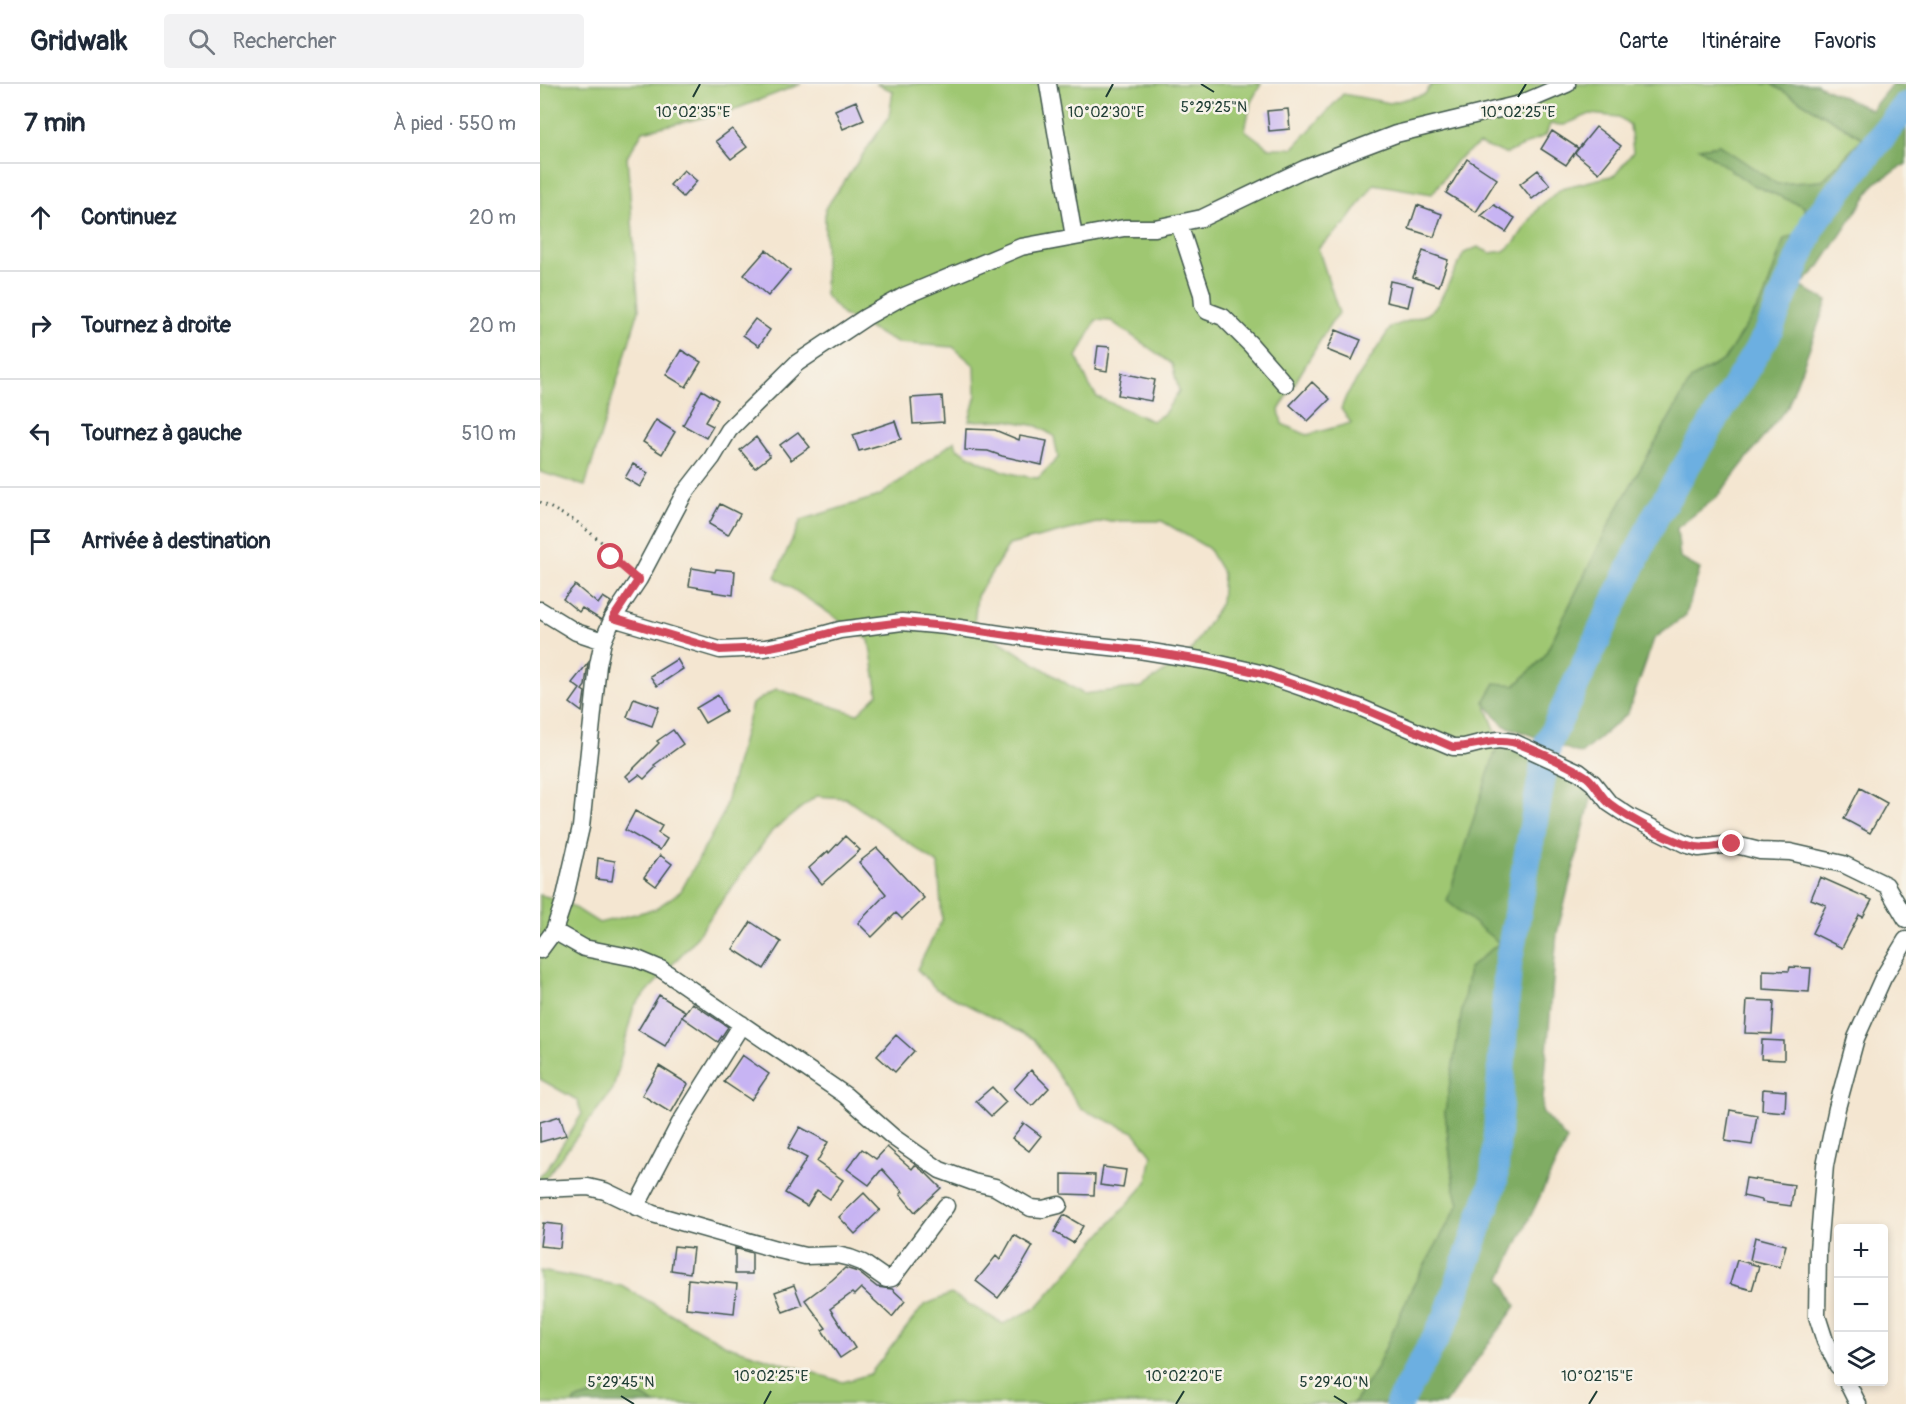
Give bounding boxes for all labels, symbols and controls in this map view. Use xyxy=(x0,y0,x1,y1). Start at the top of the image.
search box xyxy=(164,14,584,68)
text: Gridwalk xyxy=(30,24,128,59)
icon: search xyxy=(185,25,218,58)
text: Rechercher xyxy=(233,27,337,55)
text: Carte xyxy=(1619,28,1668,55)
text: Itinéraire xyxy=(1701,28,1781,55)
text: Favoris xyxy=(1814,28,1876,55)
text: 5°29'25"N xyxy=(1181,98,1247,117)
text: 10°02'35"E xyxy=(656,103,731,122)
text: 10°02'30"E xyxy=(1068,103,1145,122)
text: 10°02'25"E xyxy=(1481,103,1556,122)
text: 7 min xyxy=(24,107,86,139)
text: À pied · 550 m xyxy=(393,111,516,136)
icon: ahead xyxy=(24,201,57,234)
text: Continuez xyxy=(81,203,177,231)
text: 20 m xyxy=(469,205,516,230)
icon: right xyxy=(24,309,57,342)
text: Tournez à droite xyxy=(81,311,231,339)
text: 20 m xyxy=(469,313,516,338)
icon: left xyxy=(24,417,57,450)
text: Tournez à gauche xyxy=(81,419,242,447)
text: 510 m xyxy=(462,421,516,446)
icon: arrive xyxy=(24,525,57,558)
text: Arrivée à destination xyxy=(81,527,271,555)
route start xyxy=(597,543,623,569)
route end xyxy=(1718,830,1744,856)
map controls xyxy=(1834,1224,1888,1386)
button: + xyxy=(1834,1224,1888,1278)
button: − xyxy=(1834,1278,1888,1332)
button: layers xyxy=(1834,1332,1888,1386)
text: 10°02'25"E xyxy=(734,1367,809,1386)
text: 10°02'20"E xyxy=(1146,1367,1223,1386)
text: 10°02'15"E xyxy=(1561,1367,1633,1386)
text: 5°29'45"N xyxy=(588,1373,654,1392)
text: 5°29'40"N xyxy=(1300,1373,1368,1392)

